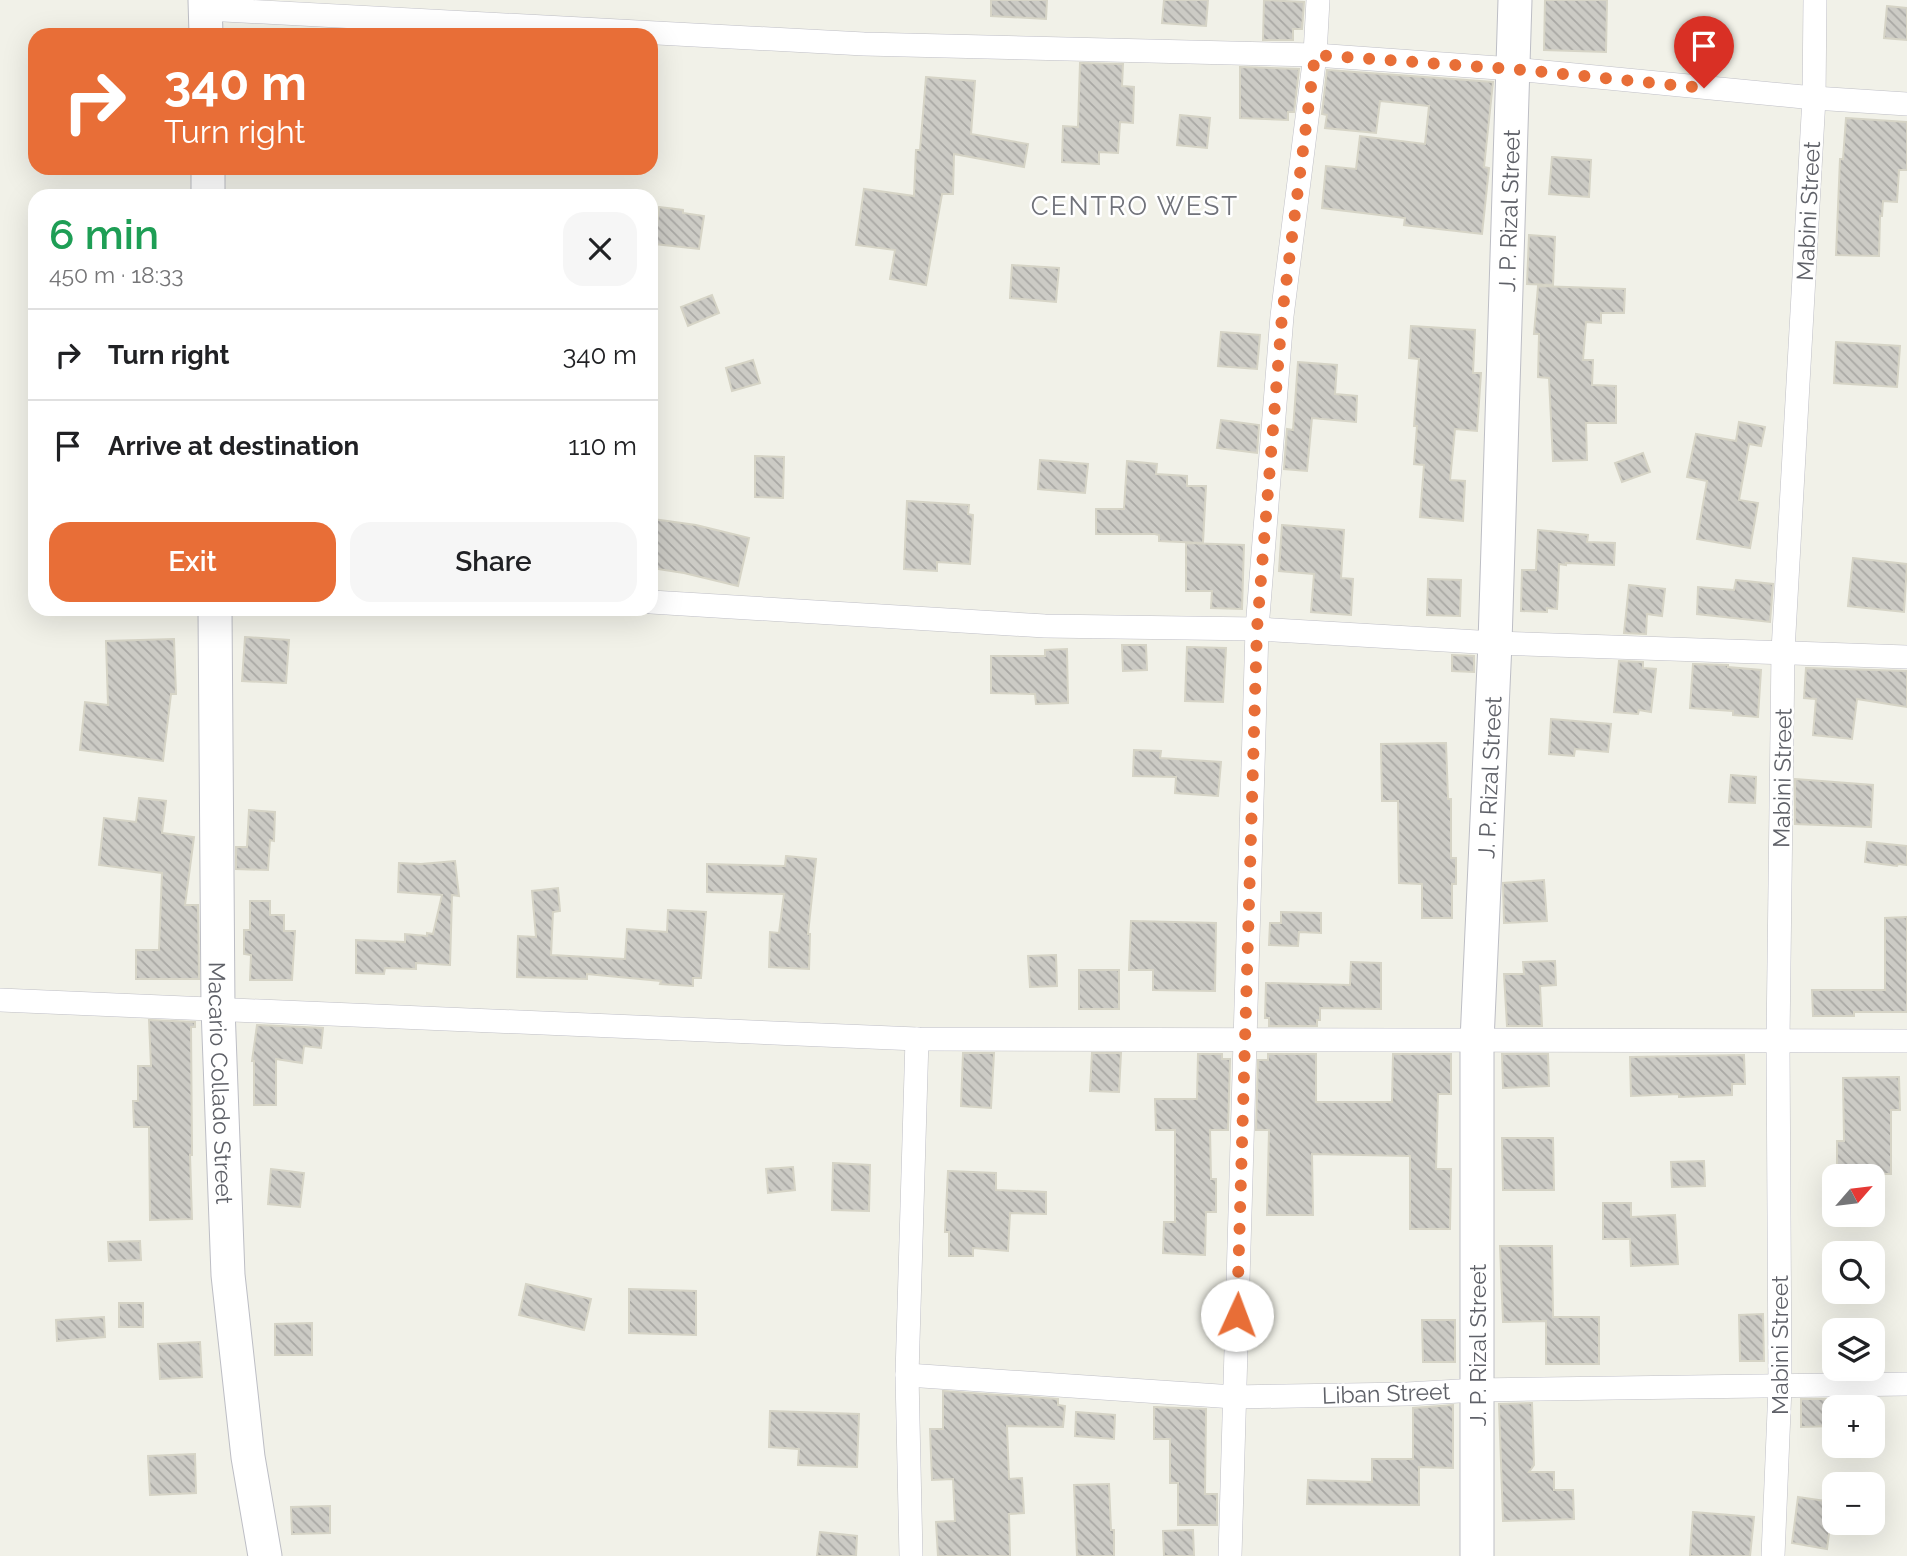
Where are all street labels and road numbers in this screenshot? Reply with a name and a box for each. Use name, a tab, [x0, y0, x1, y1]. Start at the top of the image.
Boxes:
street label: J. P. Rizal Street	[1492, 129, 1524, 292]
street label: Mabini Street	[1791, 140, 1825, 282]
street label: J. P. Rizal Street	[1472, 695, 1506, 859]
street label: Mabini Street	[1767, 708, 1797, 848]
street label: Macario Collado Street	[204, 962, 239, 1205]
street label: J. P. Rizal Street	[1464, 1263, 1491, 1426]
street label: Mabini Street	[1766, 1275, 1793, 1415]
street label: Liban Street	[1321, 1377, 1451, 1409]

